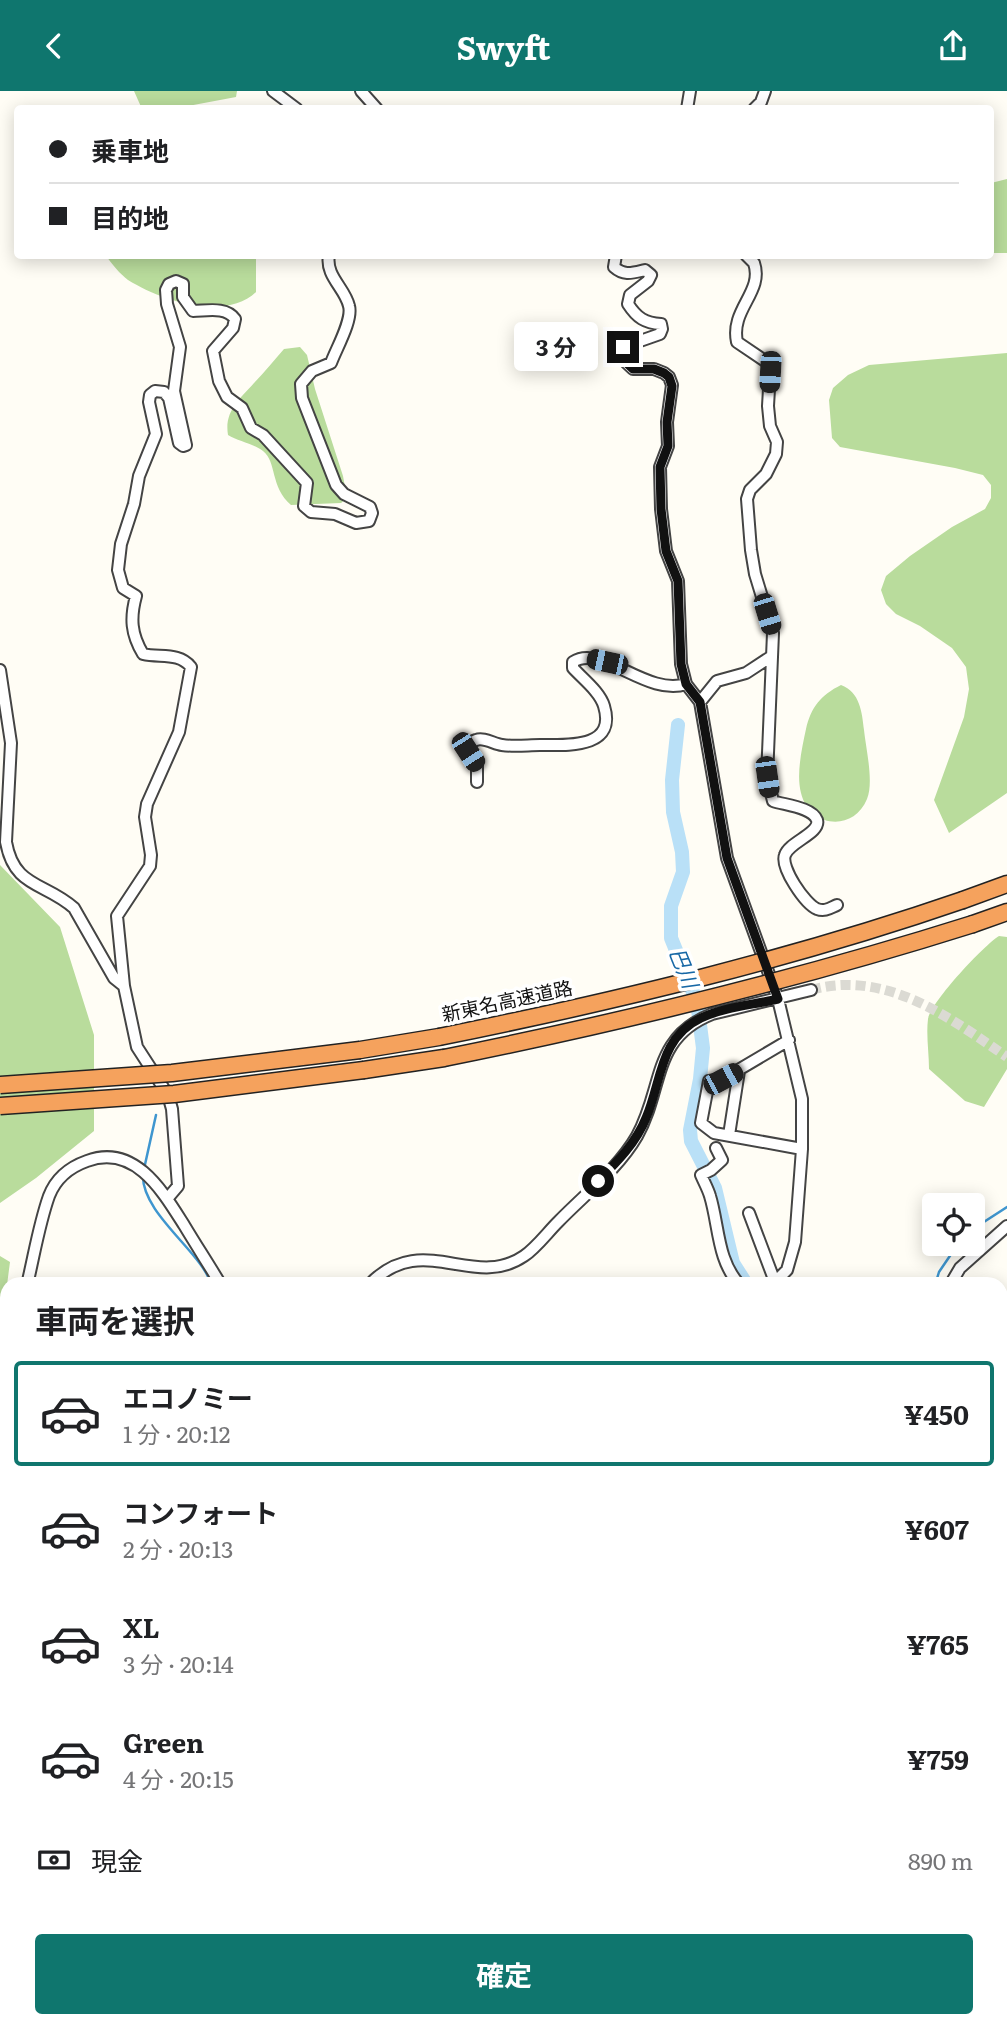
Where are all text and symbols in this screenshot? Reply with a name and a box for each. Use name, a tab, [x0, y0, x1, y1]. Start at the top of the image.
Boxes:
text: Swyft	[457, 22, 550, 70]
icon: back	[35, 27, 73, 65]
icon: share	[934, 27, 972, 65]
text: 乗車地	[91, 130, 169, 169]
text: 目的地	[91, 197, 169, 236]
callout: 3 分	[514, 323, 598, 371]
text: 3 分	[536, 329, 576, 363]
route end	[607, 331, 639, 363]
car	[759, 350, 782, 394]
car	[751, 591, 784, 637]
car	[585, 647, 630, 677]
car	[448, 729, 489, 775]
car	[754, 755, 781, 799]
water label: 巴川	[663, 942, 708, 994]
street label: 新東名高速道路	[439, 973, 575, 1028]
car	[700, 1060, 747, 1098]
route start	[582, 1165, 614, 1197]
map controls	[922, 1193, 985, 1256]
button: locate	[922, 1193, 985, 1256]
text: 車両を選択	[35, 1295, 195, 1343]
text: エコノミー	[123, 1377, 253, 1416]
icon: car	[39, 1382, 102, 1445]
text: ¥450	[904, 1394, 969, 1433]
text: 1 分 · 20:12	[123, 1416, 230, 1450]
text: コンフォート	[123, 1492, 278, 1531]
icon: car	[39, 1497, 102, 1560]
text: ¥607	[904, 1509, 969, 1548]
text: 2 分 · 20:13	[123, 1531, 234, 1565]
text: XL	[123, 1607, 160, 1646]
icon: car	[39, 1612, 102, 1675]
text: ¥765	[907, 1624, 969, 1663]
text: 3 分 · 20:14	[123, 1646, 234, 1680]
text: Green	[123, 1722, 204, 1761]
icon: car	[39, 1727, 102, 1790]
text: ¥759	[907, 1739, 969, 1778]
text: 4 分 · 20:15	[123, 1761, 234, 1795]
text: 現金	[91, 1840, 143, 1879]
icon: cash	[35, 1841, 73, 1879]
text: 890 m	[908, 1843, 973, 1877]
button: 確定	[35, 1934, 973, 2014]

